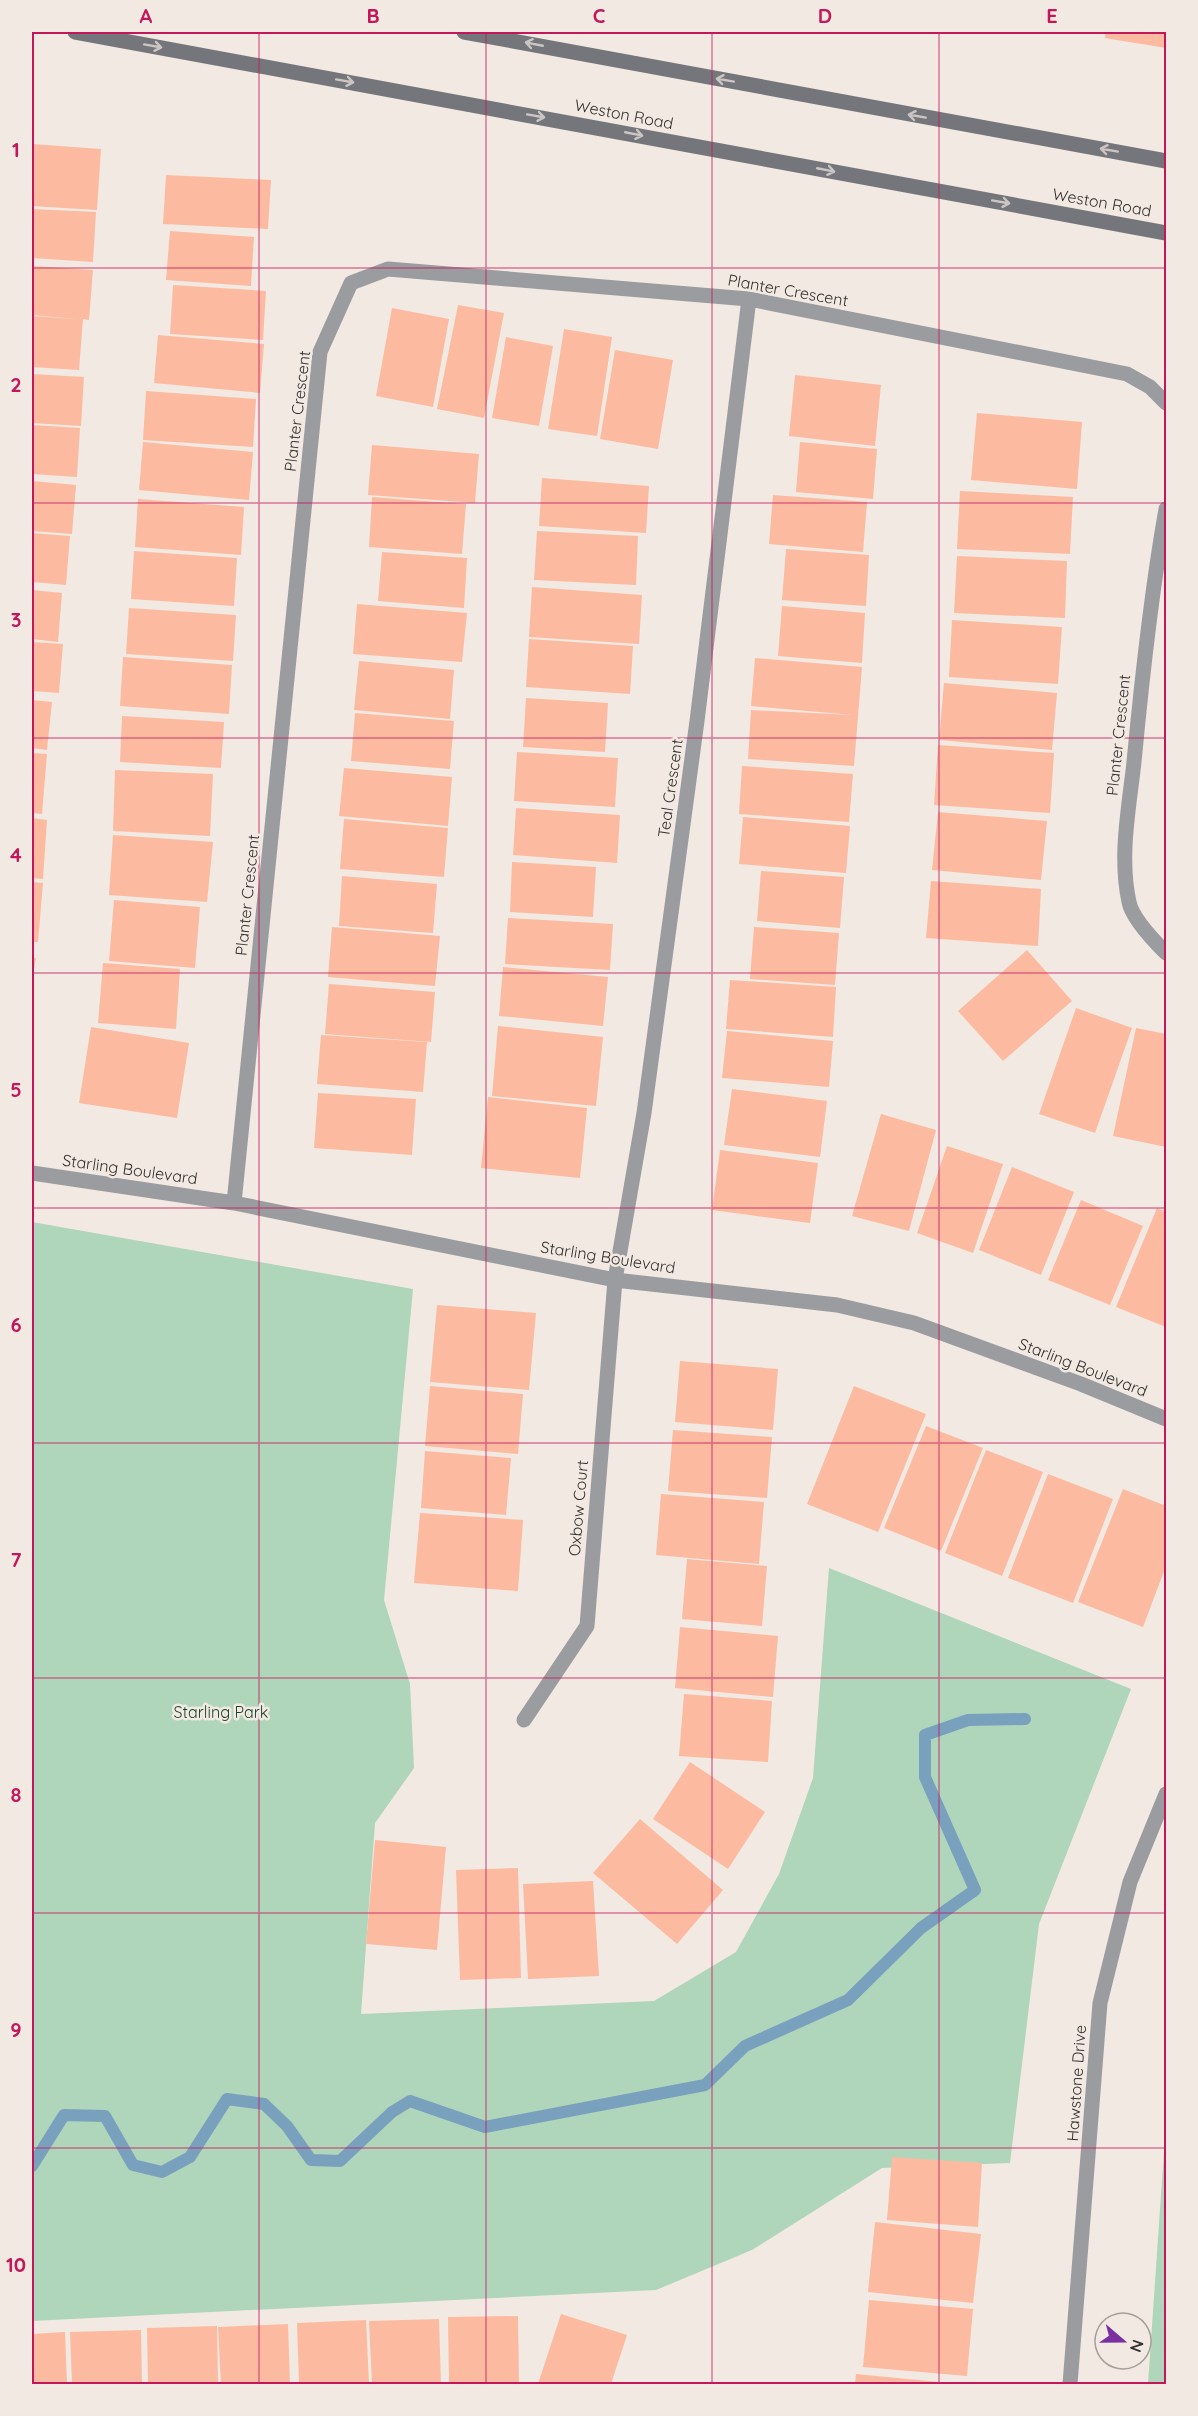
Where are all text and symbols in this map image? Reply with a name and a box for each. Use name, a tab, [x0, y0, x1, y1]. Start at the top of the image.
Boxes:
text: A	[140, 3, 153, 28]
text: B	[366, 3, 380, 28]
text: C	[593, 3, 606, 28]
text: D	[818, 3, 832, 28]
text: E	[1046, 3, 1058, 28]
one-way arrow	[524, 38, 544, 49]
one-way arrow	[142, 41, 162, 52]
one-way arrow	[716, 74, 736, 85]
one-way arrow	[334, 76, 354, 87]
street label: Weston Road	[573, 95, 675, 133]
one-way arrow	[908, 110, 927, 121]
one-way arrow	[526, 111, 546, 122]
one-way arrow	[624, 129, 644, 140]
text: 1	[12, 137, 20, 162]
one-way arrow	[1100, 145, 1119, 156]
one-way arrow	[816, 165, 835, 176]
street label: Weston Road	[1051, 183, 1153, 221]
one-way arrow	[991, 197, 1011, 208]
street label: Planter Crescent	[726, 270, 850, 310]
street label: Planter Crescent	[280, 349, 314, 473]
text: 2	[10, 372, 22, 397]
text: 3	[11, 607, 21, 632]
street label: Planter Crescent	[1102, 673, 1134, 797]
street label: Teal Crescent	[653, 737, 687, 839]
street label: Planter Crescent	[231, 833, 263, 957]
text: 4	[10, 842, 22, 867]
text: 5	[10, 1077, 22, 1102]
street label: Starling Boulevard	[61, 1150, 199, 1188]
street label: Starling Boulevard	[539, 1236, 677, 1278]
text: 6	[10, 1312, 22, 1337]
street label: Starling Boulevard	[1016, 1333, 1150, 1401]
street label: Oxbow Court	[564, 1459, 592, 1557]
text: 7	[11, 1547, 22, 1572]
park label: Starling Park	[174, 1702, 268, 1722]
text: 8	[11, 1782, 22, 1807]
text: 9	[10, 2017, 22, 2042]
street label: Hawstone Drive	[1062, 2024, 1090, 2142]
text: 10	[6, 2252, 26, 2277]
north arrow	[1093, 2311, 1153, 2371]
text: N	[1126, 2337, 1149, 2355]

